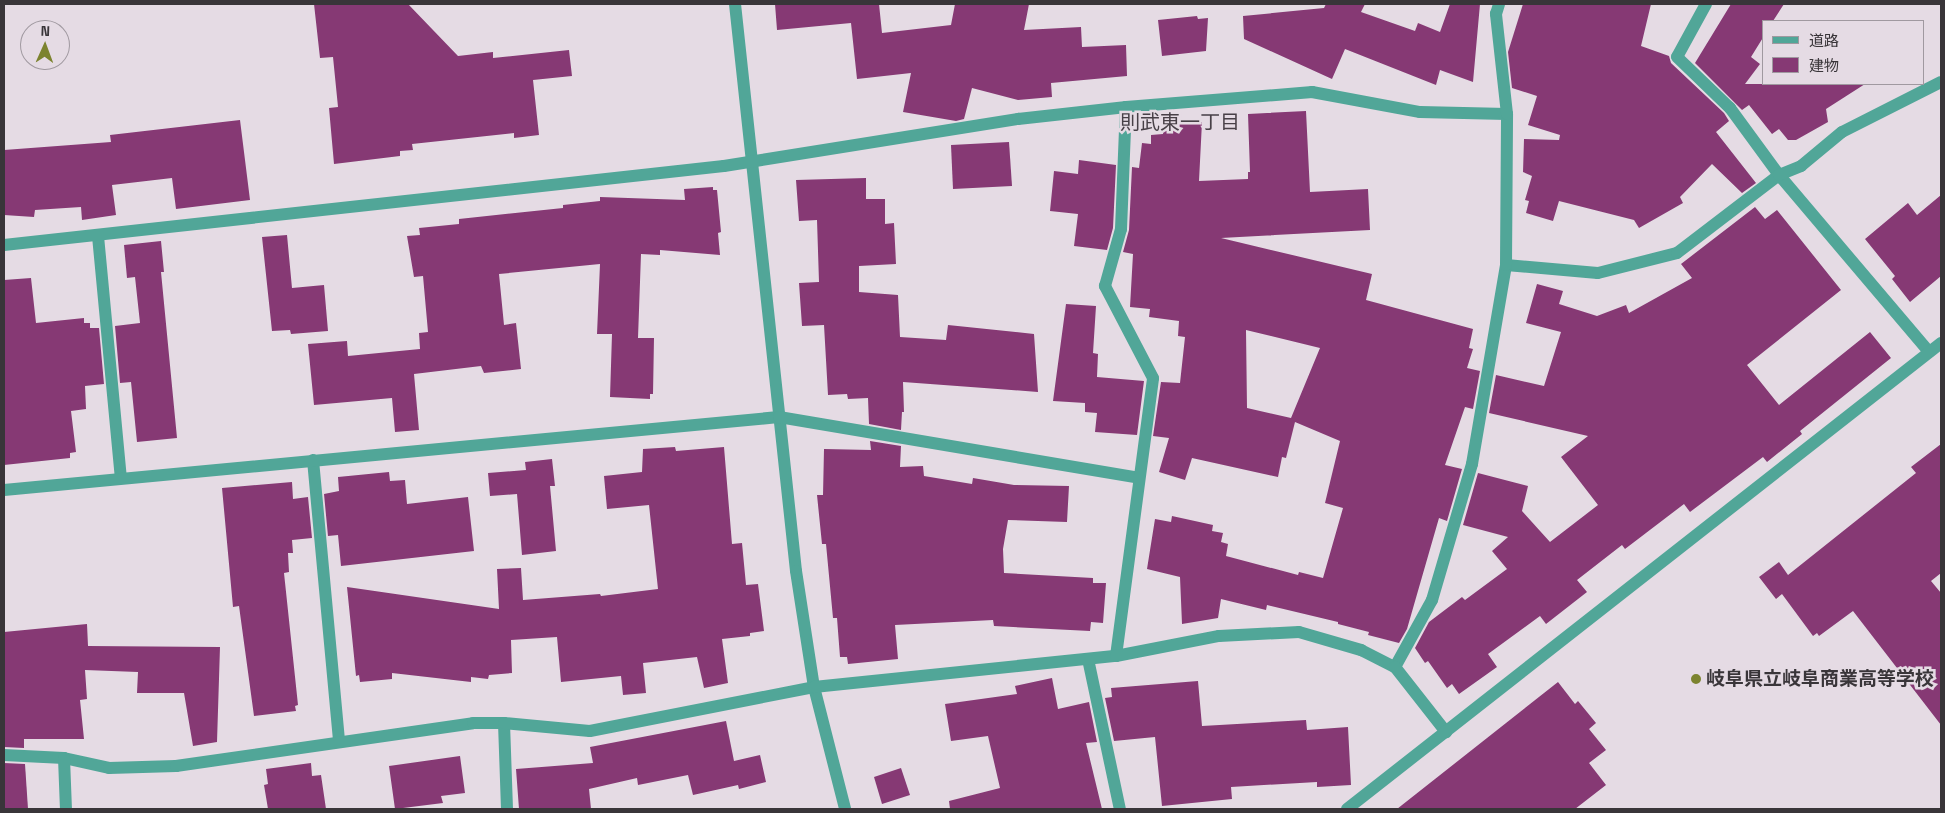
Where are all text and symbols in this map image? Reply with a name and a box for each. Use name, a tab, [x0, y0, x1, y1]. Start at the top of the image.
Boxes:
north arrow	[20, 20, 70, 70]
legend	[1762, 20, 1925, 85]
text: N	[40, 22, 50, 40]
text: 道路	[1809, 31, 1839, 50]
text: 建物	[1809, 56, 1839, 75]
district label: 則武東一丁目	[1120, 110, 1240, 134]
place label: 岐阜県立岐阜商業高等学校	[1706, 668, 1934, 690]
marker: 岐阜県立岐阜商業高等学校	[1690, 673, 1702, 685]

